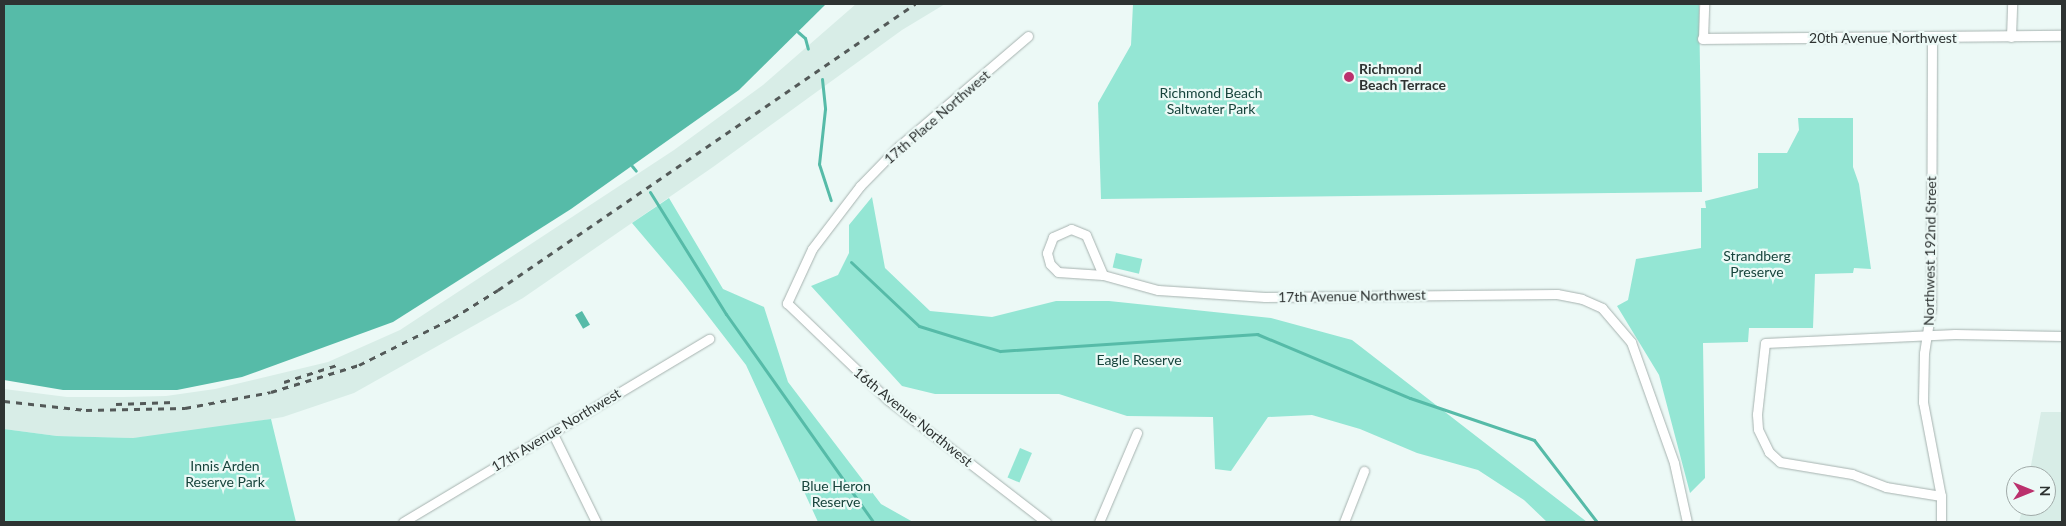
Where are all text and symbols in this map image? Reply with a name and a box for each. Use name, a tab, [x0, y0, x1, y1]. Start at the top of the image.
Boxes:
street label: 20th Avenue Northwest	[1809, 30, 1957, 46]
place label: Richmond Beach Terrace	[1359, 61, 1446, 94]
street label: 17th Place Northwest	[881, 67, 993, 167]
marker: Richmond Beach Terrace	[1343, 71, 1355, 83]
park label: Richmond Beach Saltwater Park	[1159, 85, 1263, 118]
street label: Northwest 192nd Street	[1920, 176, 1940, 326]
park label: Strandberg Preserve	[1723, 248, 1791, 280]
street label: 17th Avenue Northwest	[1278, 286, 1426, 306]
park label: Eagle Reserve	[1096, 352, 1182, 368]
street label: 16th Avenue Northwest	[850, 364, 976, 470]
street label: 17th Avenue Northwest	[488, 385, 624, 475]
park label: Innis Arden Reserve Park	[185, 458, 265, 491]
north arrow	[2006, 466, 2056, 516]
park label: Blue Heron Reserve	[801, 478, 871, 511]
text: N	[2037, 486, 2054, 496]

